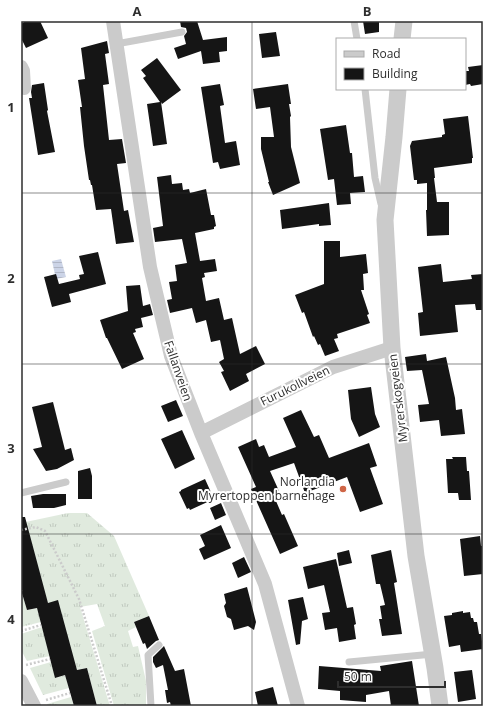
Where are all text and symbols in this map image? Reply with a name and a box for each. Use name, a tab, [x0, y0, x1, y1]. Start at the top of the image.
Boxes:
text: A	[133, 2, 142, 20]
text: B	[363, 2, 372, 20]
legend	[336, 38, 466, 90]
text: Road	[372, 45, 401, 62]
text: Building	[372, 65, 418, 82]
text: 1	[7, 98, 15, 116]
text: 2	[7, 269, 15, 287]
street label: Fallanveien	[160, 338, 197, 403]
street label: Myrerskogveien	[384, 353, 411, 443]
street label: Furukollveien	[257, 361, 332, 410]
text: 3	[7, 439, 15, 457]
place label: Norlandia Myrertoppen barnehage	[198, 473, 335, 504]
marker: Norlandia Myrertoppen barnehage	[338, 484, 348, 494]
text: 4	[7, 610, 15, 628]
scale bar	[338, 663, 445, 689]
text: 50 m	[344, 668, 372, 685]

